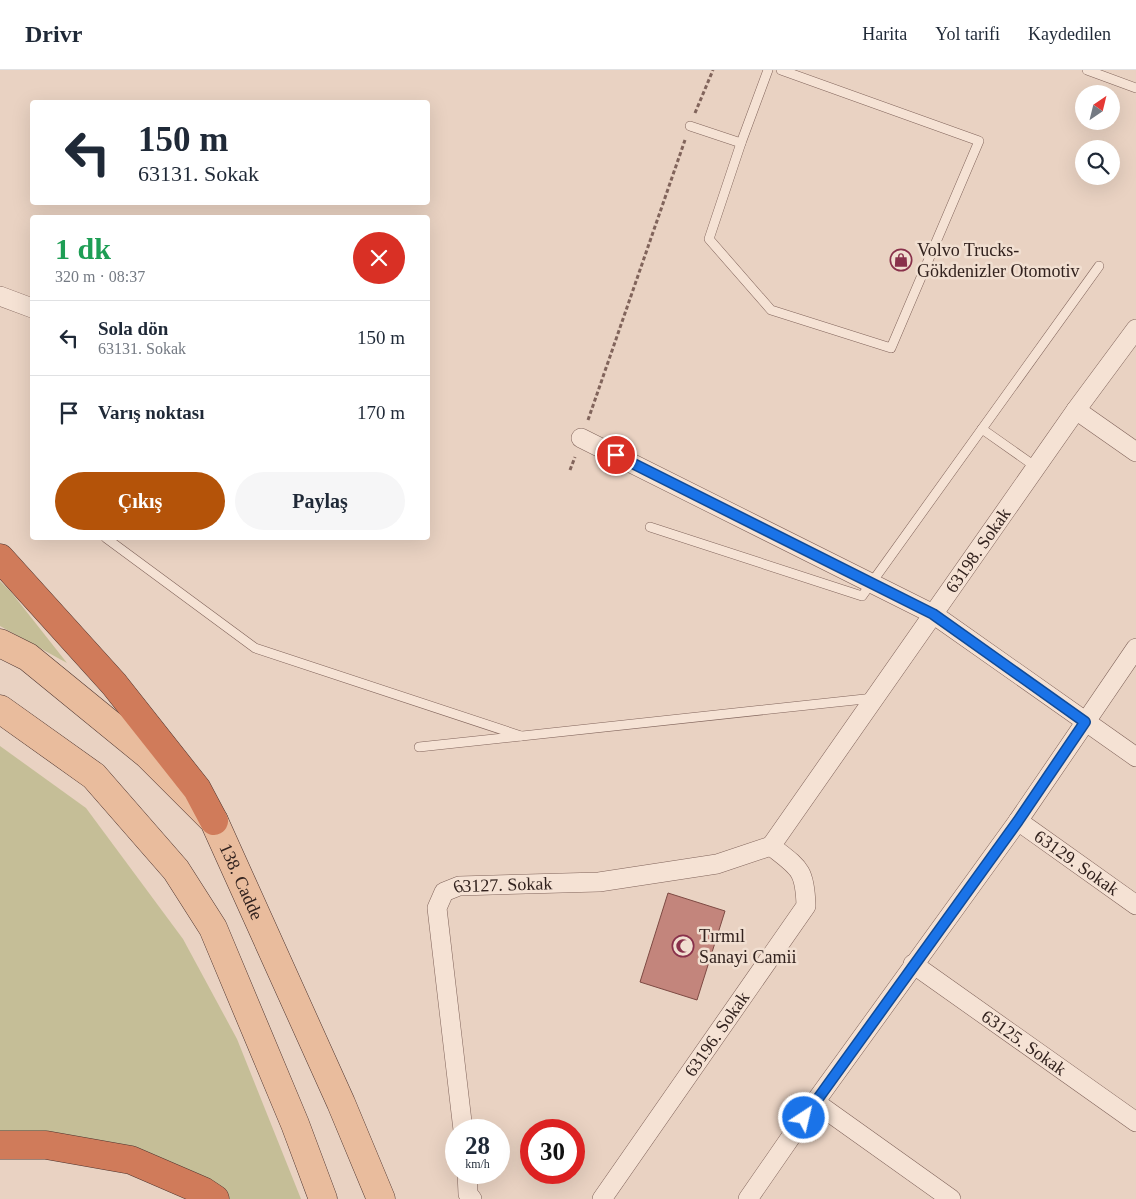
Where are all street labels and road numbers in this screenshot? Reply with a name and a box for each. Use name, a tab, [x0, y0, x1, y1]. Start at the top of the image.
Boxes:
street label: 63198. Sokak	[941, 504, 1015, 596]
street label: 63129. Sokak	[1031, 826, 1123, 900]
street label: 138. Cadde	[215, 840, 267, 923]
street label: 63127. Sokak	[450, 873, 553, 897]
street label: 63196. Sokak	[680, 988, 753, 1080]
street label: 63125. Sokak	[978, 1006, 1070, 1079]

